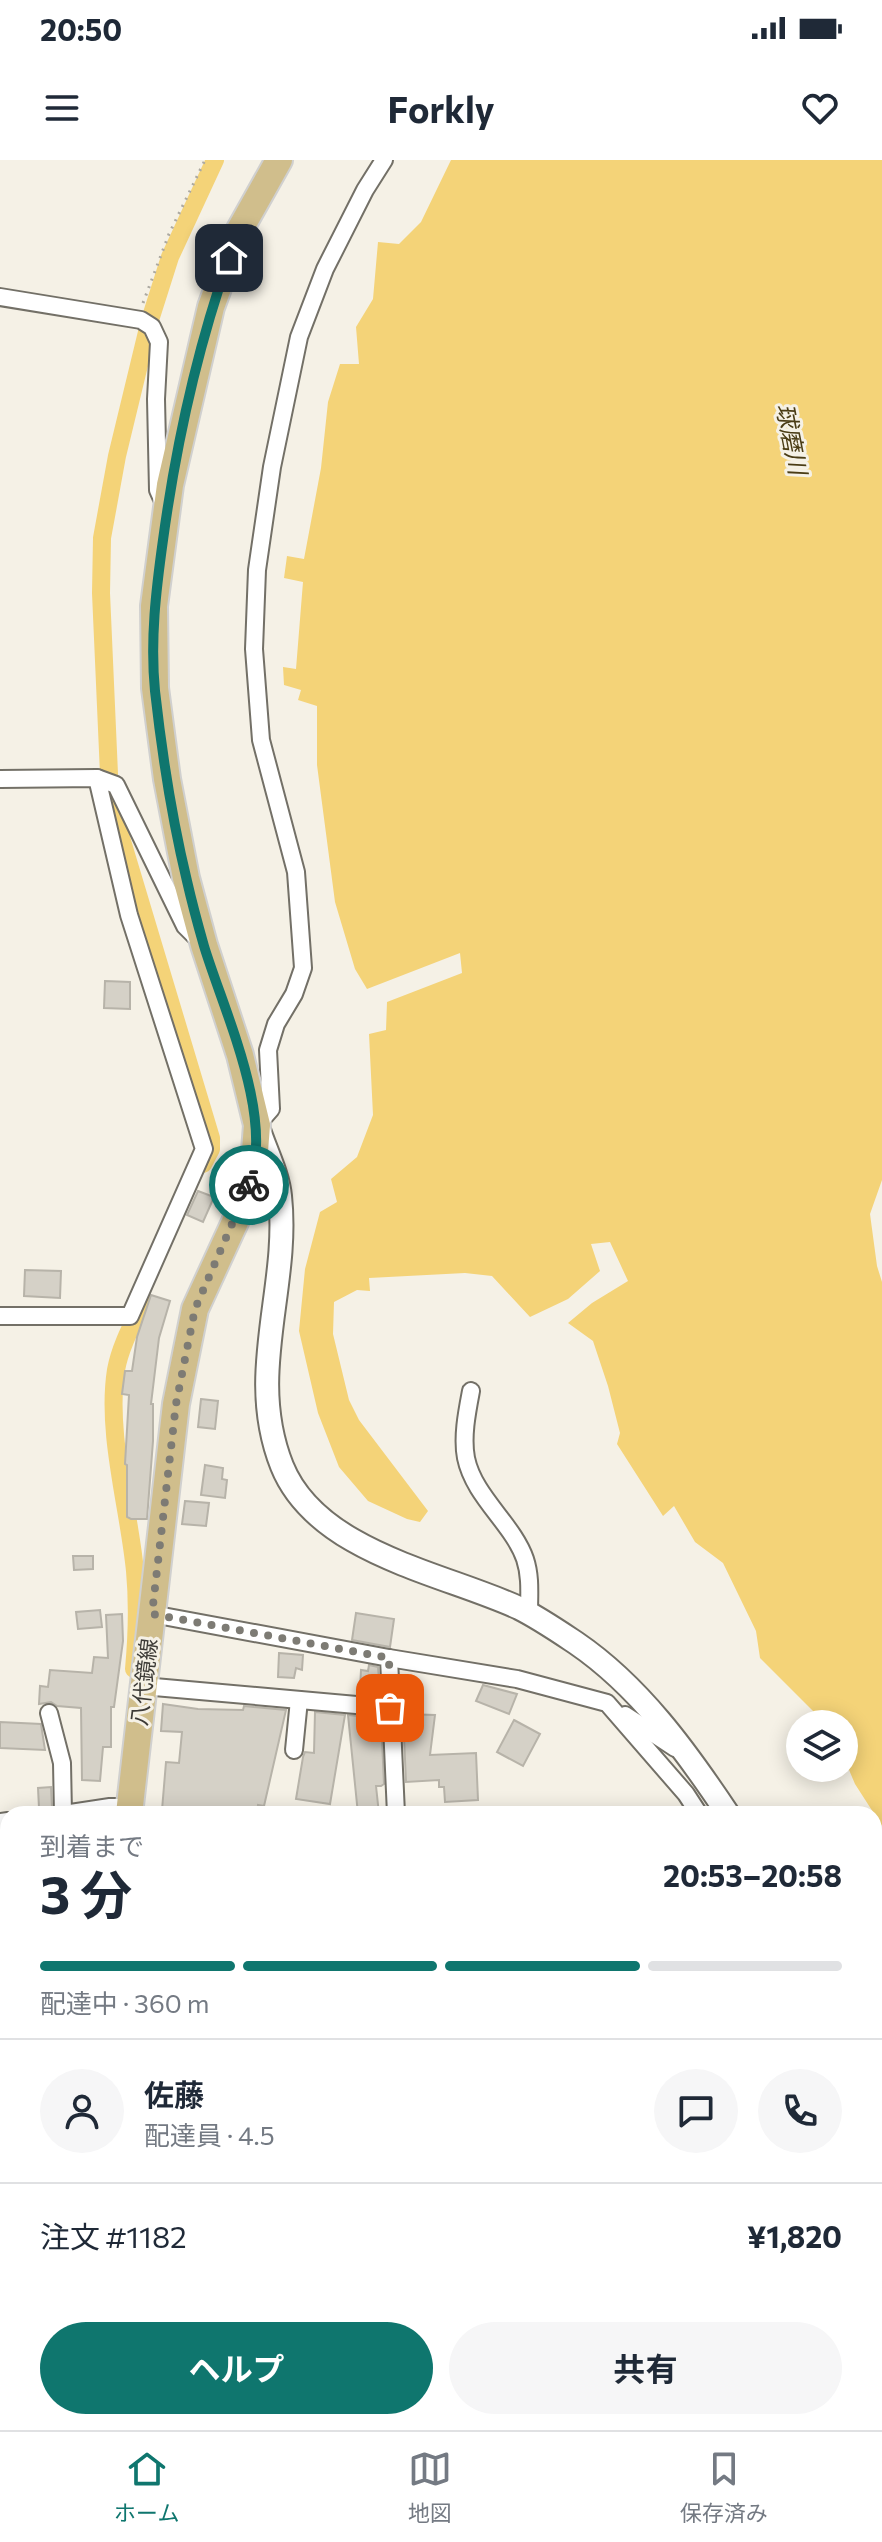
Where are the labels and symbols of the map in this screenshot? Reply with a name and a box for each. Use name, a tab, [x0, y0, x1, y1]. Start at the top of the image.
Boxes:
pin	[195, 224, 263, 292]
water label: 球磨川	[771, 401, 814, 480]
courier	[209, 1145, 289, 1225]
street label: 八代鏡線	[125, 1637, 162, 1727]
pin	[356, 1674, 424, 1742]

